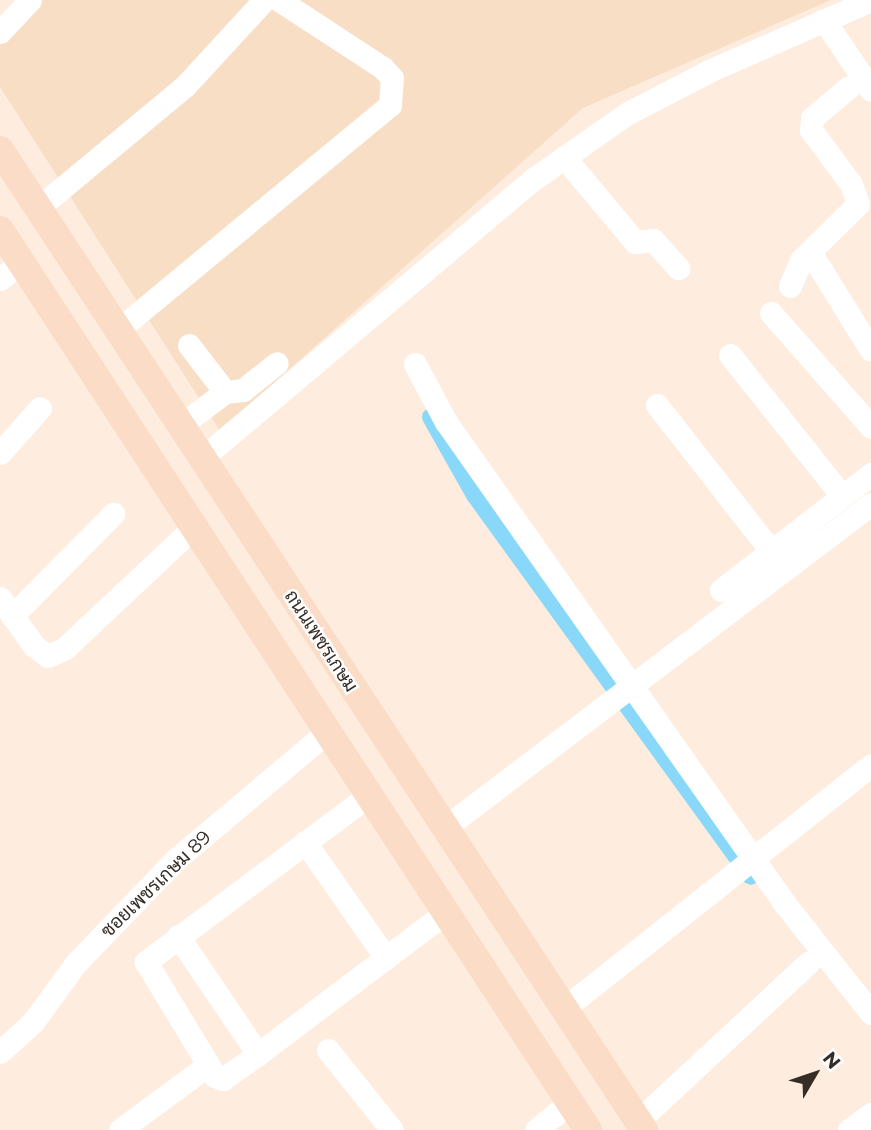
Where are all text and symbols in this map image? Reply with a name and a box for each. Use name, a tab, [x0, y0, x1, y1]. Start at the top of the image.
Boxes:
street label: ถนนเพชรเกษม	[280, 586, 362, 696]
street label: ซอยเพชรเกษม 89	[96, 826, 216, 942]
north arrow	[780, 1039, 850, 1109]
text: N	[818, 1047, 845, 1074]

